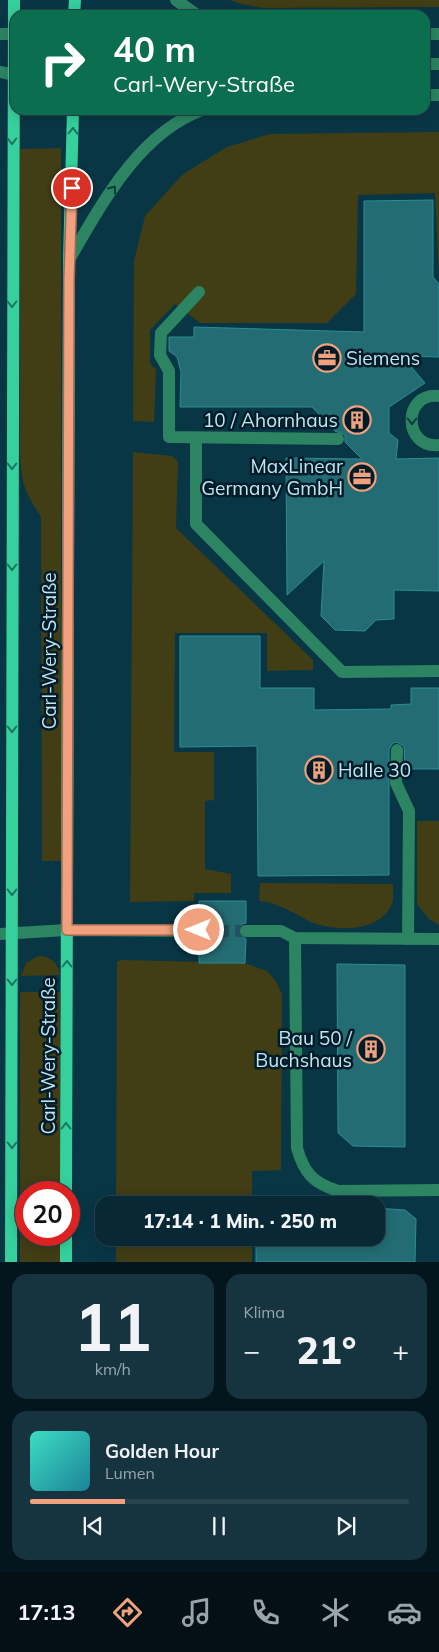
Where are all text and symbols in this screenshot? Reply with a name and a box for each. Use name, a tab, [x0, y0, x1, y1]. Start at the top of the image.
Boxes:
text: 40 m	[113, 27, 196, 71]
icon: right	[30, 30, 95, 95]
text: Carl-Wery-Straße	[113, 70, 295, 98]
one-way arrow	[68, 127, 78, 135]
one-way arrow	[7, 138, 17, 145]
pin	[51, 167, 93, 209]
icon: arrive	[58, 174, 86, 202]
one-way arrow	[107, 185, 116, 194]
one-way arrow	[7, 300, 17, 308]
office icon: Siemens	[312, 343, 342, 373]
place label: Siemens	[346, 346, 420, 370]
building icon: 10 / Ahornhaus	[342, 405, 372, 435]
place label: 10 / Ahornhaus	[203, 408, 338, 432]
one-way arrow	[407, 417, 417, 425]
place label: MaxLinear Germany GmbH	[201, 454, 343, 500]
one-way arrow	[7, 462, 17, 470]
office icon: MaxLinear Germany GmbH	[347, 462, 377, 492]
one-way arrow	[7, 564, 17, 571]
street label: Carl-Wery-Straße	[37, 572, 61, 730]
one-way arrow	[7, 726, 17, 734]
building icon: Halle 30	[304, 755, 334, 785]
place label: Halle 30	[338, 758, 411, 782]
one-way arrow	[7, 888, 17, 896]
position arrow	[172, 903, 224, 955]
one-way arrow	[62, 960, 72, 968]
street label: Carl-Wery-Straße	[36, 977, 60, 1135]
one-way arrow	[7, 978, 17, 986]
place label: Bau 50 / Buchshaus	[255, 1026, 353, 1072]
building icon: Bau 50 / Buchshaus	[356, 1034, 386, 1064]
one-way arrow	[61, 1122, 71, 1130]
one-way arrow	[7, 1141, 17, 1149]
speed limit sign: 20	[15, 1181, 80, 1246]
text: 17:14 · 1 Min. · 250 m	[143, 1209, 337, 1233]
text: 11	[74, 1286, 152, 1367]
text: Klima	[244, 1302, 285, 1322]
text: 21°	[296, 1326, 356, 1374]
text: −	[244, 1333, 260, 1368]
text: +	[392, 1333, 409, 1368]
text: km/h	[95, 1359, 131, 1379]
text: Golden Hour	[105, 1439, 219, 1463]
text: Lumen	[105, 1463, 155, 1483]
icon: previous	[79, 1512, 107, 1540]
icon: pause	[205, 1512, 233, 1540]
icon: next	[332, 1512, 360, 1540]
icon: directions	[110, 1595, 145, 1630]
icon: music	[179, 1595, 214, 1630]
icon: phone	[248, 1595, 283, 1630]
icon: climate	[318, 1595, 353, 1630]
icon: car	[387, 1595, 422, 1630]
text: 17:13	[17, 1598, 75, 1626]

